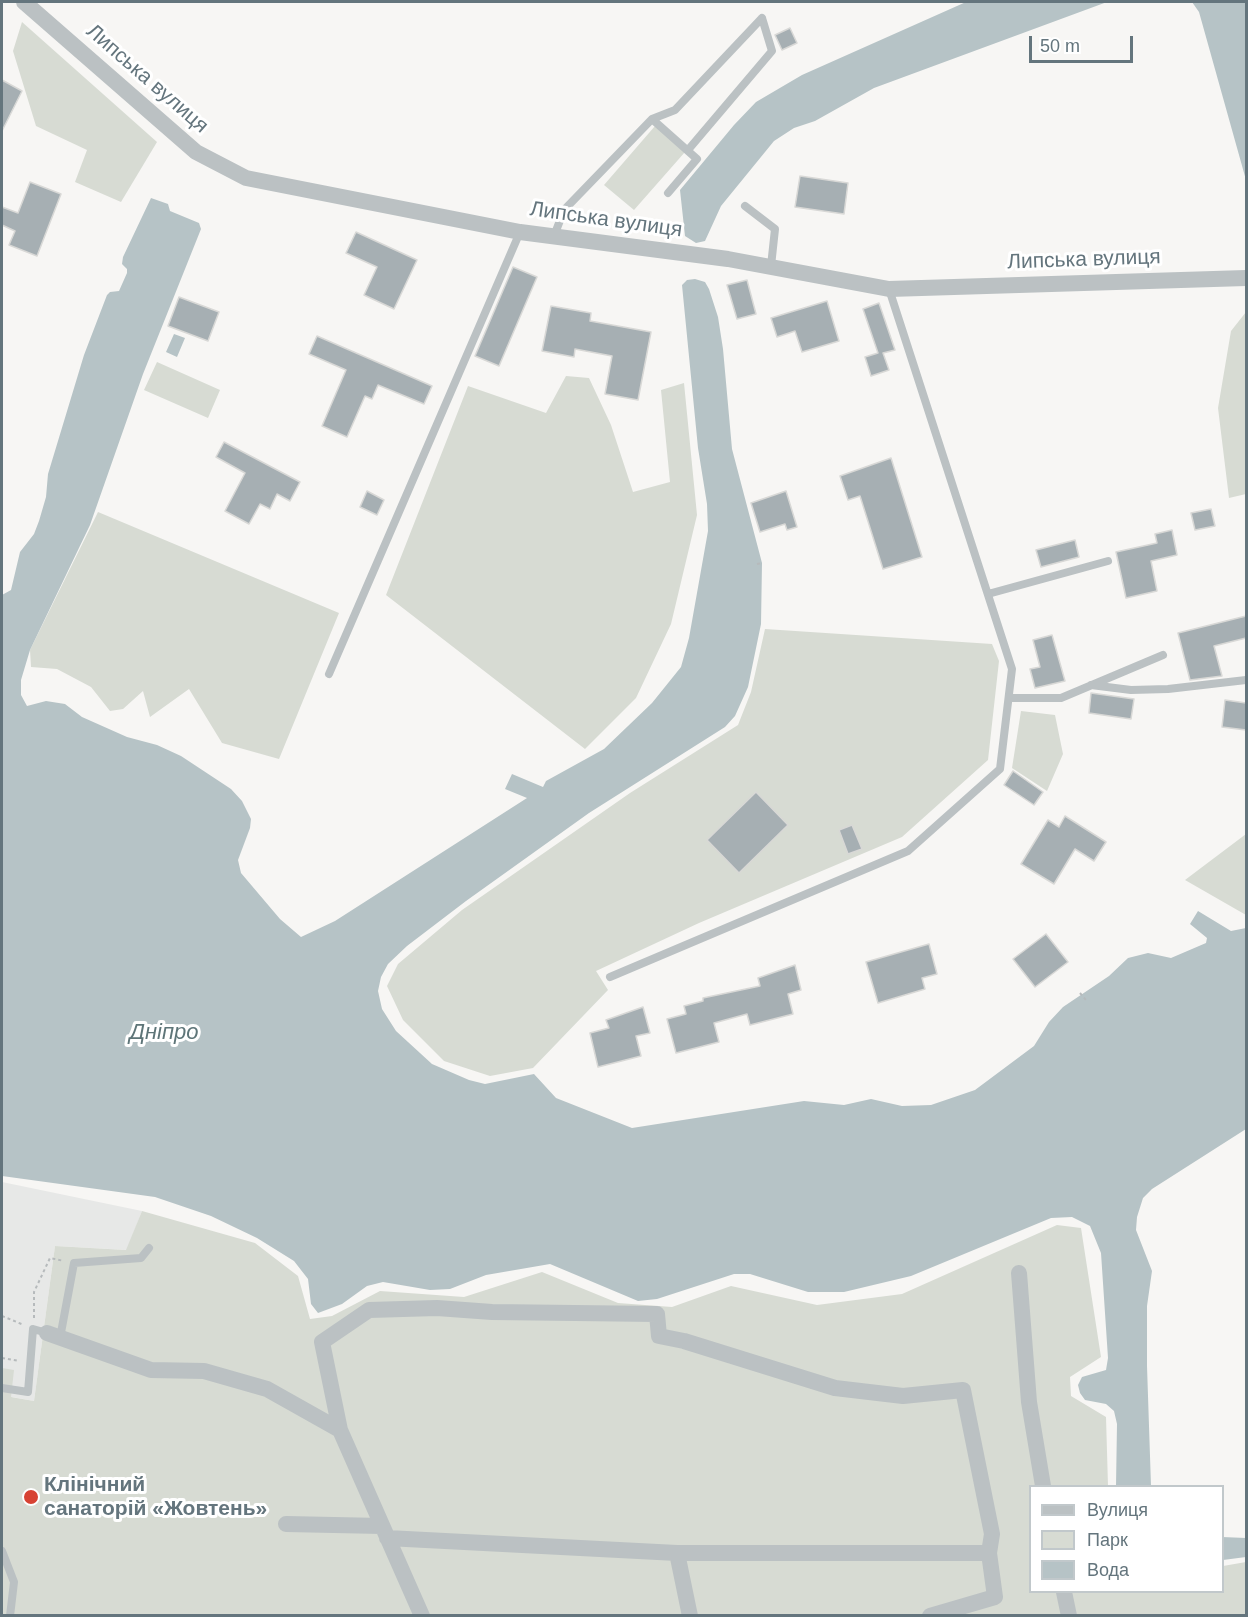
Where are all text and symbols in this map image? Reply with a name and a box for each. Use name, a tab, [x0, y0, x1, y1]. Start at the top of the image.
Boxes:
street label: Липська вулиця	[81, 19, 213, 139]
scale bar	[1032, 24, 1136, 62]
text: 50 m	[1040, 36, 1080, 56]
street label: Липська вулиця	[528, 197, 684, 243]
street label: Липська вулиця	[1007, 245, 1161, 275]
water label: Дніпро	[129, 1020, 199, 1046]
place label: Клінічний санаторій «Жовтень»	[44, 1472, 267, 1522]
legend	[1029, 1485, 1224, 1593]
marker: Клінічний санаторій «Жовтень»	[22, 1488, 40, 1506]
text: Вулиця	[1087, 1500, 1148, 1520]
text: Парк	[1087, 1530, 1128, 1550]
text: Вода	[1087, 1560, 1129, 1580]

